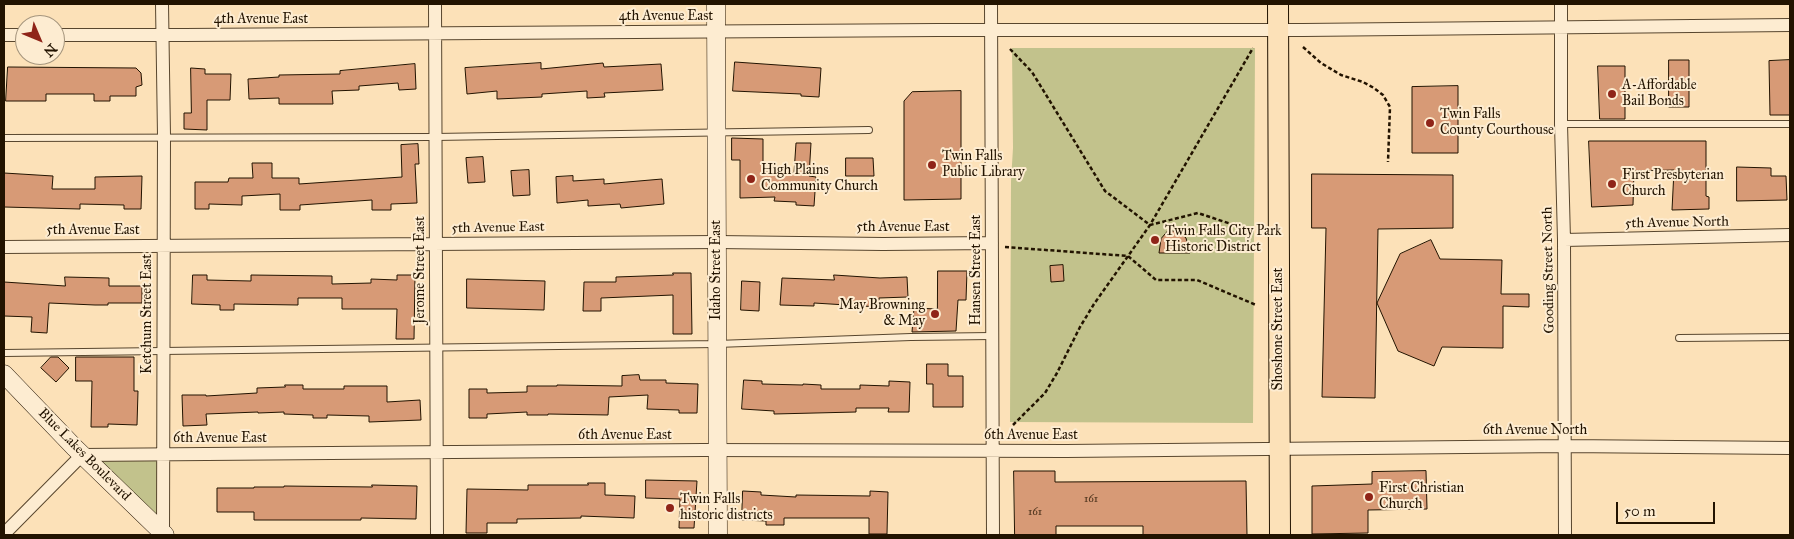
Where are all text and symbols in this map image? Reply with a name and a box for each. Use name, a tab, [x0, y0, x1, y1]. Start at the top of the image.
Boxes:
street label: 4th Avenue East	[619, 9, 713, 25]
street label: 4th Avenue East	[214, 12, 308, 28]
north arrow	[15, 15, 65, 65]
text: N	[40, 40, 60, 60]
place label: A-Affordable Bail Bonds	[1622, 78, 1697, 110]
marker: A-Affordable Bail Bonds	[1606, 88, 1618, 100]
place label: Twin Falls County Courthouse	[1440, 107, 1554, 140]
marker: Twin Falls County Courthouse	[1424, 117, 1436, 129]
place label: Twin Falls Public Library	[942, 149, 1025, 182]
marker: Twin Falls Public Library	[926, 159, 938, 171]
place label: High Plains Community Church	[761, 163, 878, 196]
place label: First Presbyterian Church	[1622, 168, 1724, 200]
marker: High Plains Community Church	[745, 173, 757, 185]
marker: First Presbyterian Church	[1606, 178, 1618, 190]
street label: Gooding Street North	[1539, 206, 1559, 334]
street label: 5th Avenue North	[1625, 214, 1729, 232]
street label: Hansen Street East	[969, 215, 985, 325]
street label: Jerome Street East	[413, 216, 429, 324]
street label: 5th Avenue East	[451, 219, 545, 237]
street label: Idaho Street East	[709, 220, 725, 320]
street label: 5th Avenue East	[856, 220, 950, 236]
street label: 5th Avenue East	[46, 223, 140, 239]
place label: Twin Falls City Park Historic District	[1165, 224, 1282, 256]
marker: Twin Falls City Park Historic District	[1149, 234, 1161, 246]
street label: Ketchum Street East	[140, 254, 156, 374]
street label: Shoshone Street East	[1271, 267, 1287, 391]
place label: May Browning & May	[839, 298, 925, 331]
marker: May Browning & May	[929, 308, 941, 320]
street label: Blue Lakes Boulevard	[34, 405, 134, 505]
street label: 6th Avenue North	[1483, 423, 1587, 439]
street label: 6th Avenue East	[578, 428, 672, 444]
street label: 6th Avenue East	[984, 428, 1078, 444]
street label: 6th Avenue East	[173, 431, 267, 447]
place label: First Christian Church	[1379, 481, 1464, 514]
marker: First Christian Church	[1363, 491, 1375, 503]
place label: Twin Falls historic districts	[680, 492, 773, 524]
house number: 161	[1084, 492, 1098, 506]
scale bar	[1619, 492, 1718, 524]
marker: Twin Falls historic districts	[664, 502, 676, 514]
text: 50 m	[1624, 502, 1656, 520]
house number: 161	[1028, 505, 1042, 519]

